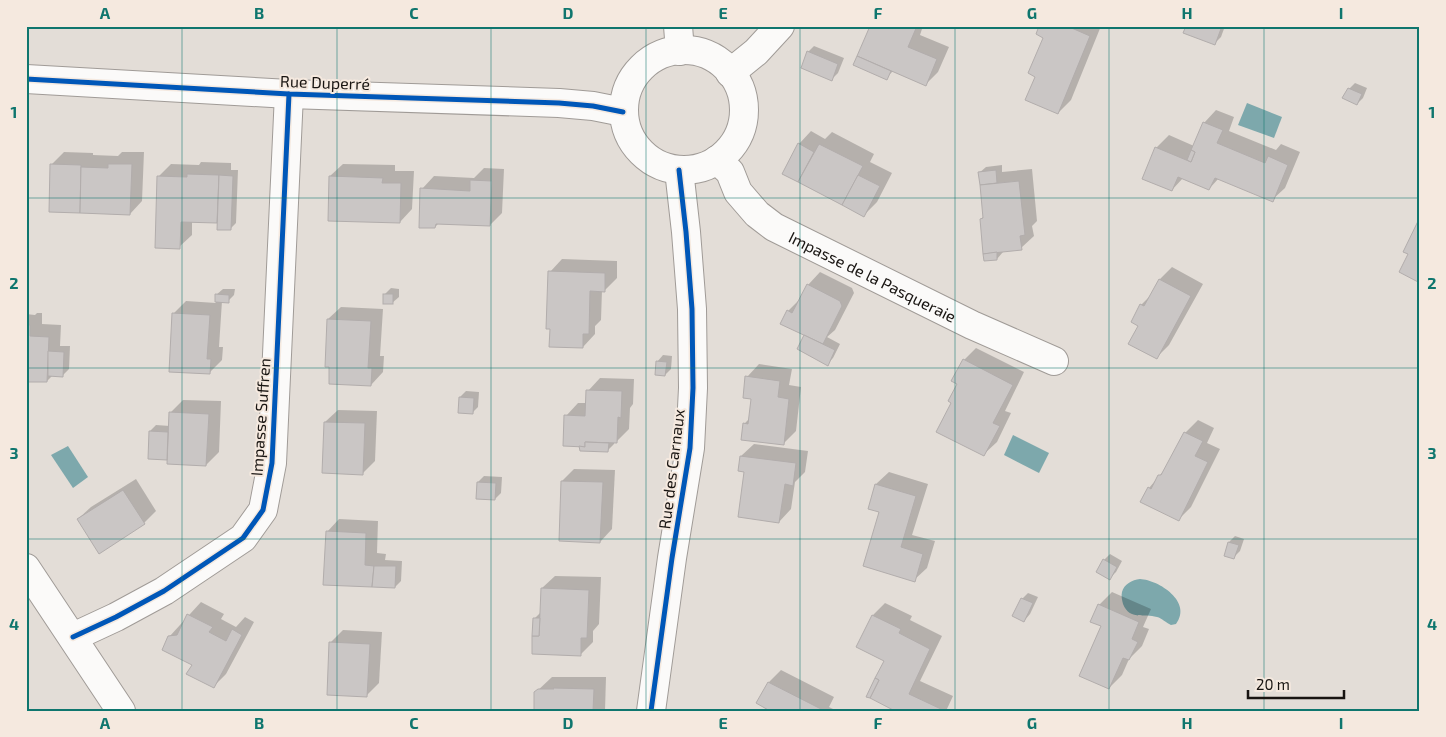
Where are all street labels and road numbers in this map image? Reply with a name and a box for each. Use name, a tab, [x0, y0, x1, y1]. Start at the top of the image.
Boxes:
street label: Rue Duperré	[280, 71, 370, 93]
street label: Impasse de la Pasqueraie	[786, 227, 960, 325]
street label: Impasse Suffren	[246, 357, 274, 477]
street label: Rue des Carnaux	[654, 407, 688, 530]

